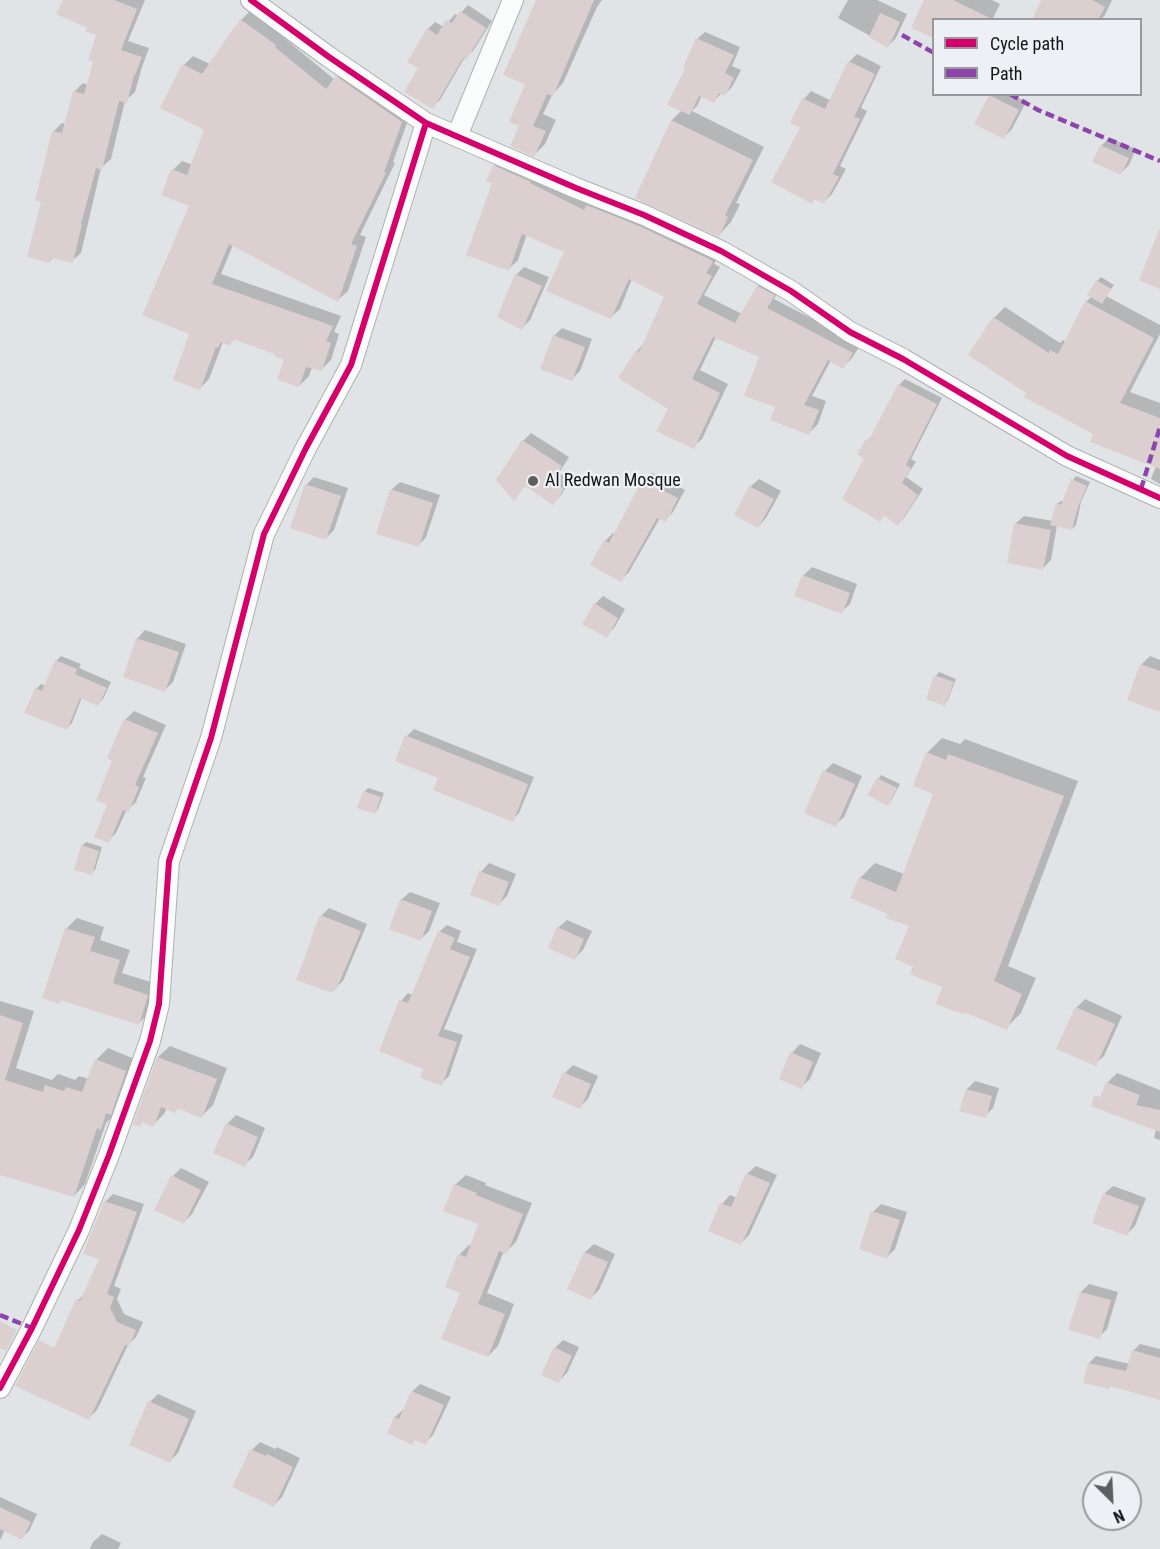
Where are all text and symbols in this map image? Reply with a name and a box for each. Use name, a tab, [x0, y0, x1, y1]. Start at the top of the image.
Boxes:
legend	[932, 18, 1142, 96]
text: Cycle path	[990, 33, 1064, 54]
text: Path	[990, 63, 1023, 84]
place label: Al Redwan Mosque	[545, 470, 681, 492]
marker: Al Redwan Mosque	[526, 474, 540, 488]
north arrow	[1082, 1471, 1142, 1531]
text: N	[1110, 1505, 1127, 1527]

